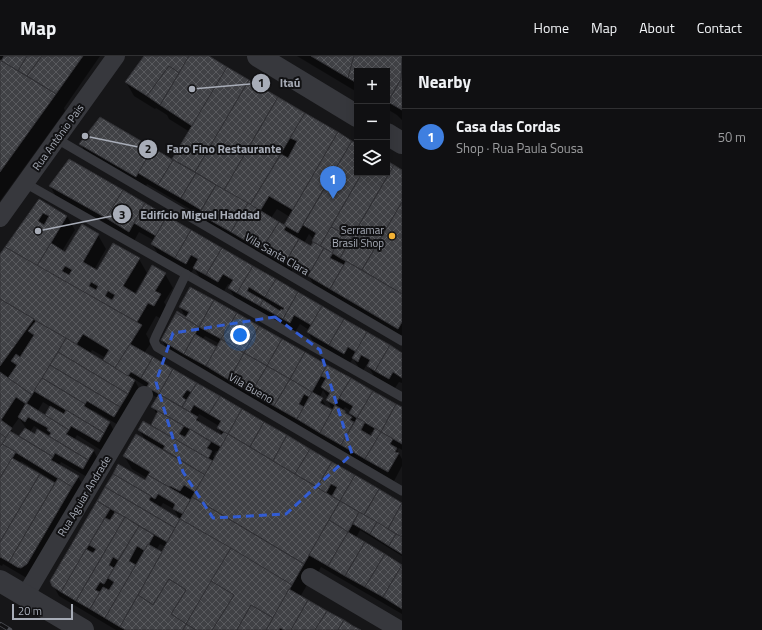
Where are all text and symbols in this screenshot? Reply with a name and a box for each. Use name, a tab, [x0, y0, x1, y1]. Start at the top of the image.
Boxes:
text: Map	[20, 13, 56, 42]
text: Home	[534, 17, 569, 38]
text: Map	[591, 17, 617, 38]
text: About	[639, 17, 675, 38]
text: Contact	[697, 17, 742, 38]
map controls	[354, 68, 390, 176]
button: +	[354, 68, 390, 104]
text: Nearby	[418, 69, 471, 95]
callout: Itaú	[251, 71, 308, 95]
text: 1	[258, 73, 264, 92]
text: Itaú	[280, 73, 300, 92]
street label: Rua Antônio Pais	[28, 100, 88, 174]
button: −	[354, 104, 390, 140]
text: Casa das Cordas	[456, 115, 561, 138]
text: 1	[427, 127, 435, 147]
text: 50 m	[718, 127, 746, 147]
callout: Faro Fino Restaurante	[138, 137, 289, 161]
text: Shop · Rua Paula Sousa	[456, 138, 583, 158]
text: 2	[145, 139, 151, 158]
text: Faro Fino Restaurante	[167, 139, 281, 158]
button: layers	[354, 140, 390, 176]
pin: 1	[320, 166, 346, 199]
callout: Edifício Miguel Haddad	[112, 202, 267, 226]
text: 3	[119, 205, 125, 224]
text: Edifício Miguel Haddad	[140, 205, 260, 224]
place label: Serramar Brasil Shop	[332, 222, 384, 251]
street label: Vila Santa Clara	[242, 229, 312, 279]
marker: Serramar Brasil Shop	[387, 231, 397, 241]
your location	[230, 325, 250, 345]
street label: Vila Bueno	[226, 369, 276, 407]
street label: Rua Aguiar Andrade	[54, 452, 115, 539]
scale bar	[12, 602, 73, 621]
text: 20 m	[18, 603, 42, 619]

